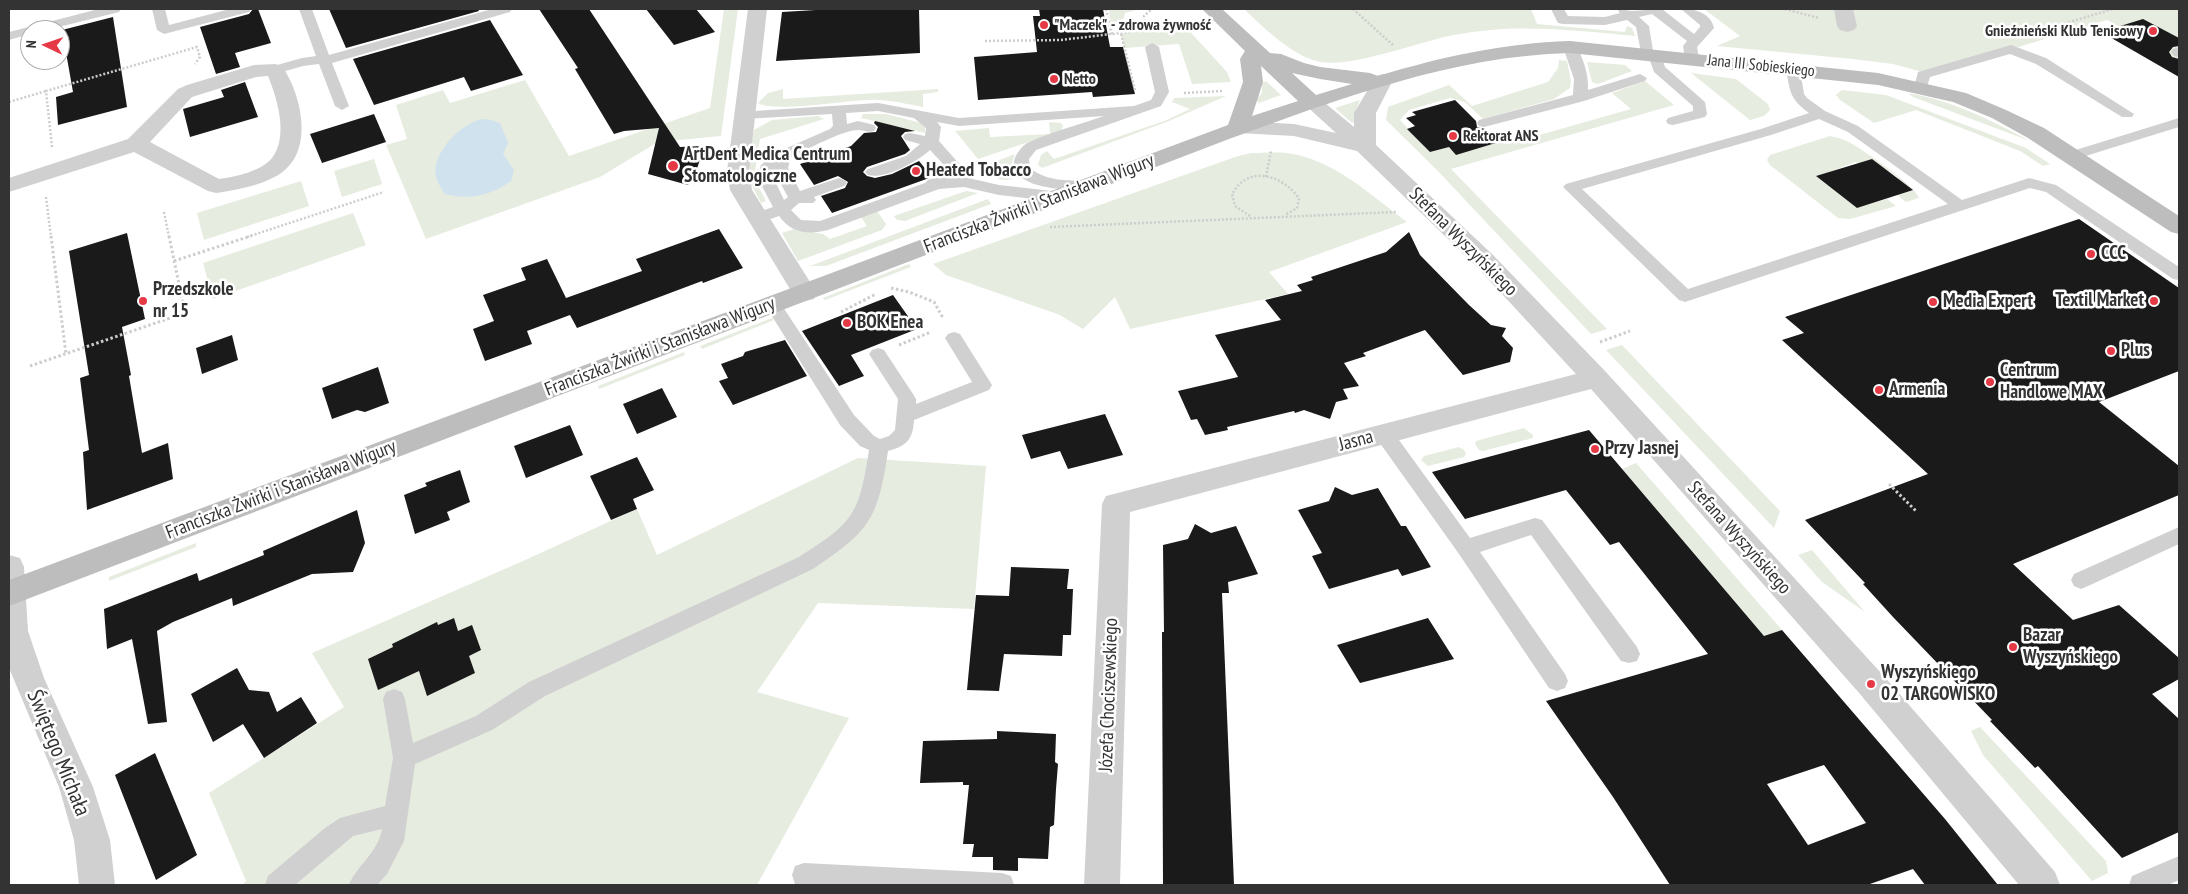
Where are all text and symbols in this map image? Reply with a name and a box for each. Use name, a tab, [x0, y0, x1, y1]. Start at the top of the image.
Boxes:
place label: "Maczek" - zdrowa żywność	[1054, 15, 1211, 35]
marker: "Maczek" - zdrowa żywność	[1038, 19, 1050, 31]
north arrow	[20, 20, 70, 70]
place label: Gnieźnieński Klub Tenisowy	[1985, 21, 2143, 41]
marker: Gnieźnieński Klub Tenisowy	[2147, 25, 2159, 37]
text: N	[22, 40, 40, 49]
street label: Jana III Sobieskiego	[1706, 51, 1816, 81]
place label: Netto	[1064, 69, 1096, 89]
marker: Netto	[1048, 73, 1060, 85]
place label: Rektorat ANS	[1463, 126, 1539, 146]
marker: Rektorat ANS	[1447, 130, 1459, 142]
place label: ArtDent Medica Centrum Stomatologiczne	[684, 144, 850, 188]
street label: Franciszka Żwirki i Stanisława Wigury	[921, 150, 1157, 258]
marker: ArtDent Medica Centrum Stomatologiczne	[666, 159, 680, 173]
place label: Heated Tobacco	[926, 160, 1031, 182]
marker: Heated Tobacco	[910, 165, 922, 177]
street label: Stefana Wyszyńskiego	[1404, 183, 1522, 301]
place label: CCC	[2101, 243, 2126, 265]
marker: CCC	[2085, 248, 2097, 260]
place label: Przedszkole nr 15	[153, 279, 234, 323]
place label: Textil Market	[2055, 290, 2144, 312]
place label: Media Expert	[1943, 291, 2033, 313]
street label: Franciszka Żwirki i Stanisława Wigury	[542, 293, 778, 401]
marker: Przedszkole nr 15	[137, 295, 149, 307]
marker: Textil Market	[2148, 295, 2160, 307]
marker: Media Expert	[1927, 296, 1939, 308]
place label: BOK Enea	[857, 312, 923, 334]
marker: BOK Enea	[841, 317, 853, 329]
place label: Plus	[2121, 340, 2150, 362]
marker: Plus	[2105, 345, 2117, 357]
place label: Centrum Handlowe MAX	[2000, 360, 2103, 404]
marker: Centrum Handlowe MAX	[1984, 376, 1996, 388]
place label: Armenia	[1889, 379, 1945, 401]
marker: Armenia	[1873, 384, 1885, 396]
street label: Jasna	[1336, 426, 1376, 456]
street label: Franciszka Żwirki i Stanisława Wigury	[163, 436, 399, 544]
place label: Przy Jasnej	[1605, 438, 1679, 460]
marker: Przy Jasnej	[1589, 443, 1601, 455]
street label: Stefana Wyszyńskiego	[1682, 477, 1796, 599]
street label: Józefa Chociszewskiego	[1095, 618, 1123, 772]
place label: Bazar Wyszyńskiego	[2023, 625, 2118, 669]
marker: Bazar Wyszyńskiego	[2007, 641, 2019, 653]
place label: Wyszyńskiego 02 TARGOWISKO	[1881, 662, 1995, 706]
marker: Wyszyńskiego 02 TARGOWISKO	[1865, 678, 1877, 690]
street label: Świętego Michała	[21, 686, 95, 820]

